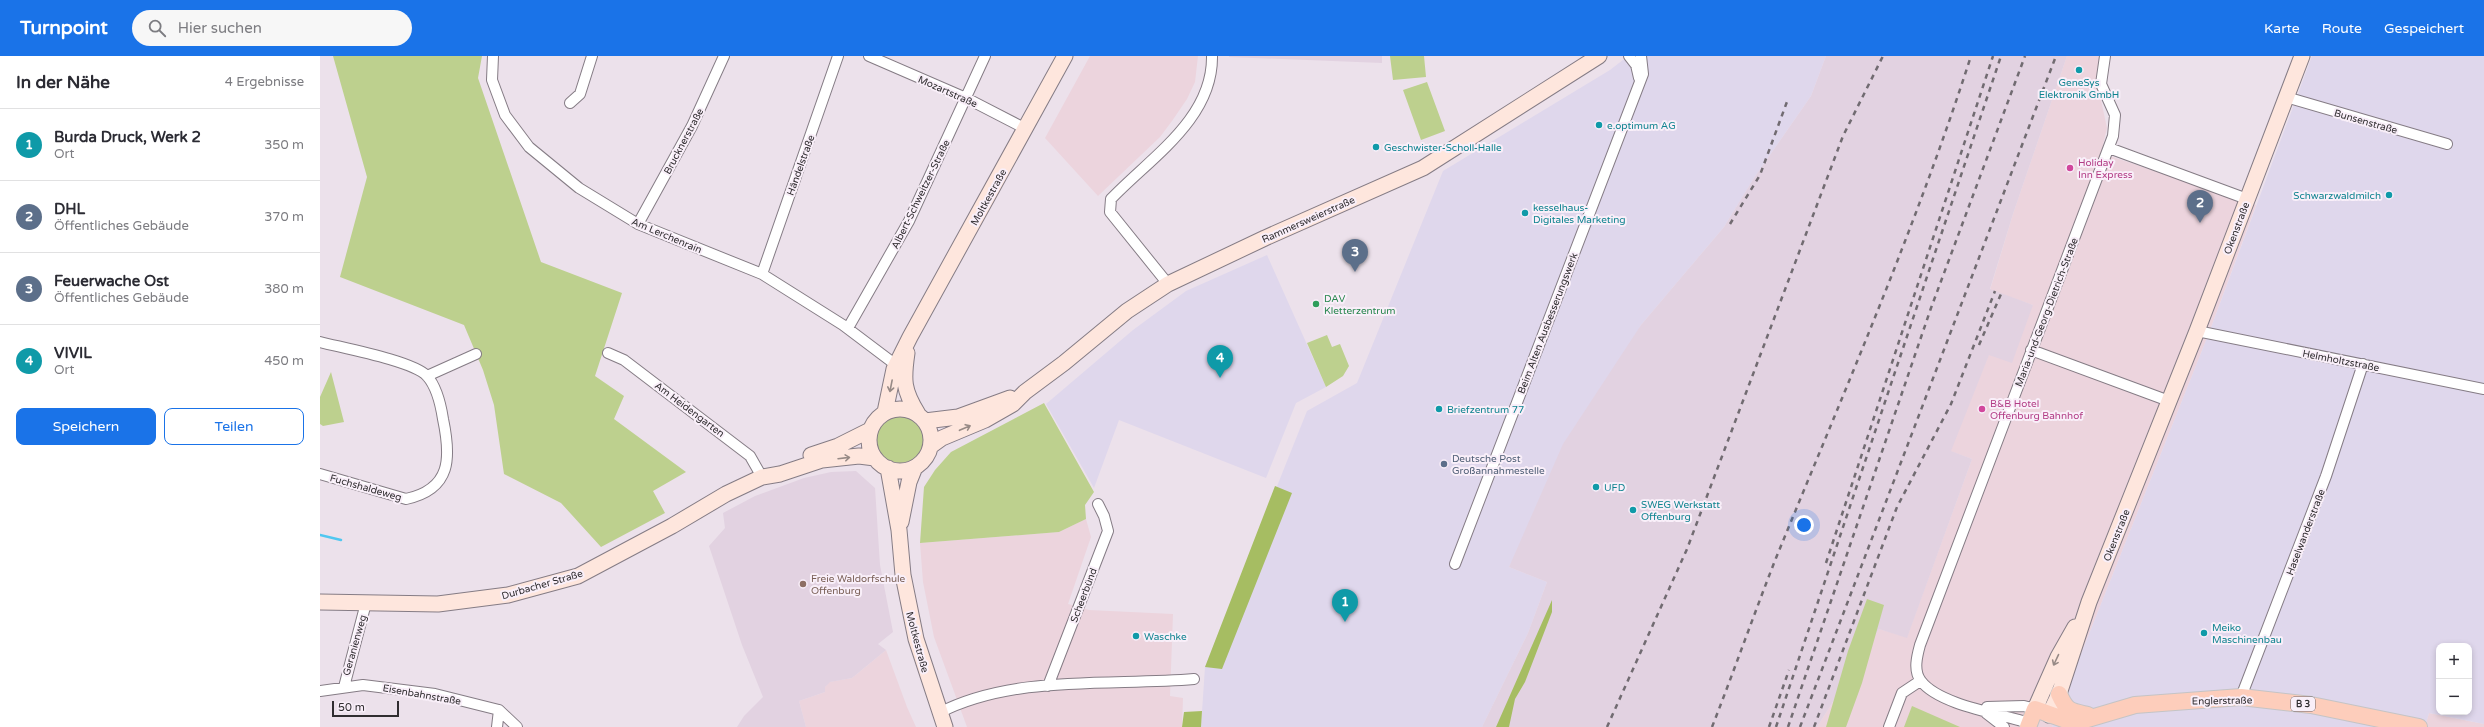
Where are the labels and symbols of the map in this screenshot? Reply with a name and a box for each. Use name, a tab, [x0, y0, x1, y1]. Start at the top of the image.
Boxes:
marker: GeneSys Elektronik GmbH	[2074, 65, 2084, 75]
street label: Mozartstraße	[916, 73, 979, 110]
place label: GeneSys Elektronik GmbH	[2039, 77, 2119, 101]
street label: Brucknerstraße	[661, 106, 706, 176]
street label: Bunsenstraße	[2333, 107, 2399, 137]
marker: e.optimum AG	[1594, 120, 1604, 130]
place label: e.optimum AG	[1607, 120, 1676, 132]
street label: Händelstraße	[784, 133, 818, 197]
street label: Albert-Schweitzer-Straße	[889, 138, 953, 251]
marker: Geschwister-Scholl-Halle	[1371, 142, 1381, 152]
place label: Geschwister-Scholl-Halle	[1384, 142, 1502, 154]
place label: Holiday Inn Express	[2078, 157, 2133, 181]
marker: Holiday Inn Express	[2065, 163, 2075, 173]
street label: Moltkestraße	[968, 167, 1009, 228]
pin: 2	[2187, 190, 2213, 223]
place label: Schwarzwaldmilch	[2293, 190, 2381, 202]
marker: Schwarzwaldmilch	[2384, 190, 2394, 200]
street label: Rammersweierstraße	[1260, 194, 1357, 246]
street label: Okenstraße	[2221, 200, 2252, 256]
place label: kesselhaus- Digitales Marketing	[1533, 202, 1626, 226]
marker: kesselhaus- Digitales Marketing	[1520, 208, 1530, 218]
street label: Am Lerchenrain	[630, 216, 704, 256]
street label: Maria-und-Georg-Dietrich-Straße	[2013, 236, 2081, 389]
pin: 3	[1342, 239, 1368, 272]
street label: Beim Alten Ausbesserungswerk	[1515, 251, 1581, 396]
place label: DAV Kletterzentrum	[1324, 293, 1395, 317]
marker: DAV Kletterzentrum	[1311, 299, 1321, 309]
pin: 4	[1207, 345, 1233, 378]
street label: Helmholtzstraße	[2301, 348, 2381, 374]
one-way arrow	[886, 379, 894, 392]
street label: Am Heidengarten	[652, 380, 727, 440]
place label: B&B Hotel Offenburg Bahnhof	[1990, 398, 2083, 422]
marker: Briefzentrum 77	[1434, 404, 1444, 414]
place label: Briefzentrum 77	[1447, 404, 1524, 416]
marker: B&B Hotel Offenburg Bahnhof	[1977, 404, 1987, 414]
one-way arrow	[959, 424, 971, 432]
place label: Deutsche Post Großannahmestelle	[1452, 453, 1545, 477]
one-way arrow	[837, 454, 850, 461]
marker: Deutsche Post Großannahmestelle	[1439, 459, 1449, 469]
street label: Fuchshaldeweg	[329, 472, 403, 504]
marker: UFD	[1591, 482, 1601, 492]
place label: UFD	[1604, 482, 1625, 494]
street label: Haselwanderstraße	[2284, 487, 2328, 577]
place label: SWEG Werkstatt Offenburg	[1641, 499, 1720, 523]
marker: SWEG Werkstatt Offenburg	[1628, 505, 1638, 515]
street label: Okenstraße	[2101, 507, 2133, 563]
your location	[1794, 515, 1814, 535]
street label: Scheerbünd	[1068, 566, 1100, 624]
street label: Durbacher Straße	[500, 568, 584, 602]
place label: Freie Waldorfschule Offenburg	[811, 573, 906, 597]
marker: Freie Waldorfschule Offenburg	[798, 579, 808, 589]
pin: 1	[1332, 589, 1358, 622]
street label: Moltkestraße	[903, 610, 931, 674]
street label: Geranienweg	[341, 613, 369, 677]
place label: Meiko Maschinenbau	[2212, 622, 2282, 646]
marker: Meiko Maschinenbau	[2199, 628, 2209, 638]
marker: Waschke	[1131, 631, 1141, 641]
place label: Waschke	[1144, 631, 1187, 643]
one-way arrow	[2052, 654, 2059, 666]
street label: Eisenbahnstraße	[382, 682, 462, 708]
street label: Englerstraße	[2192, 694, 2253, 708]
road number: B 3	[2291, 697, 2315, 711]
scale bar	[332, 699, 399, 718]

